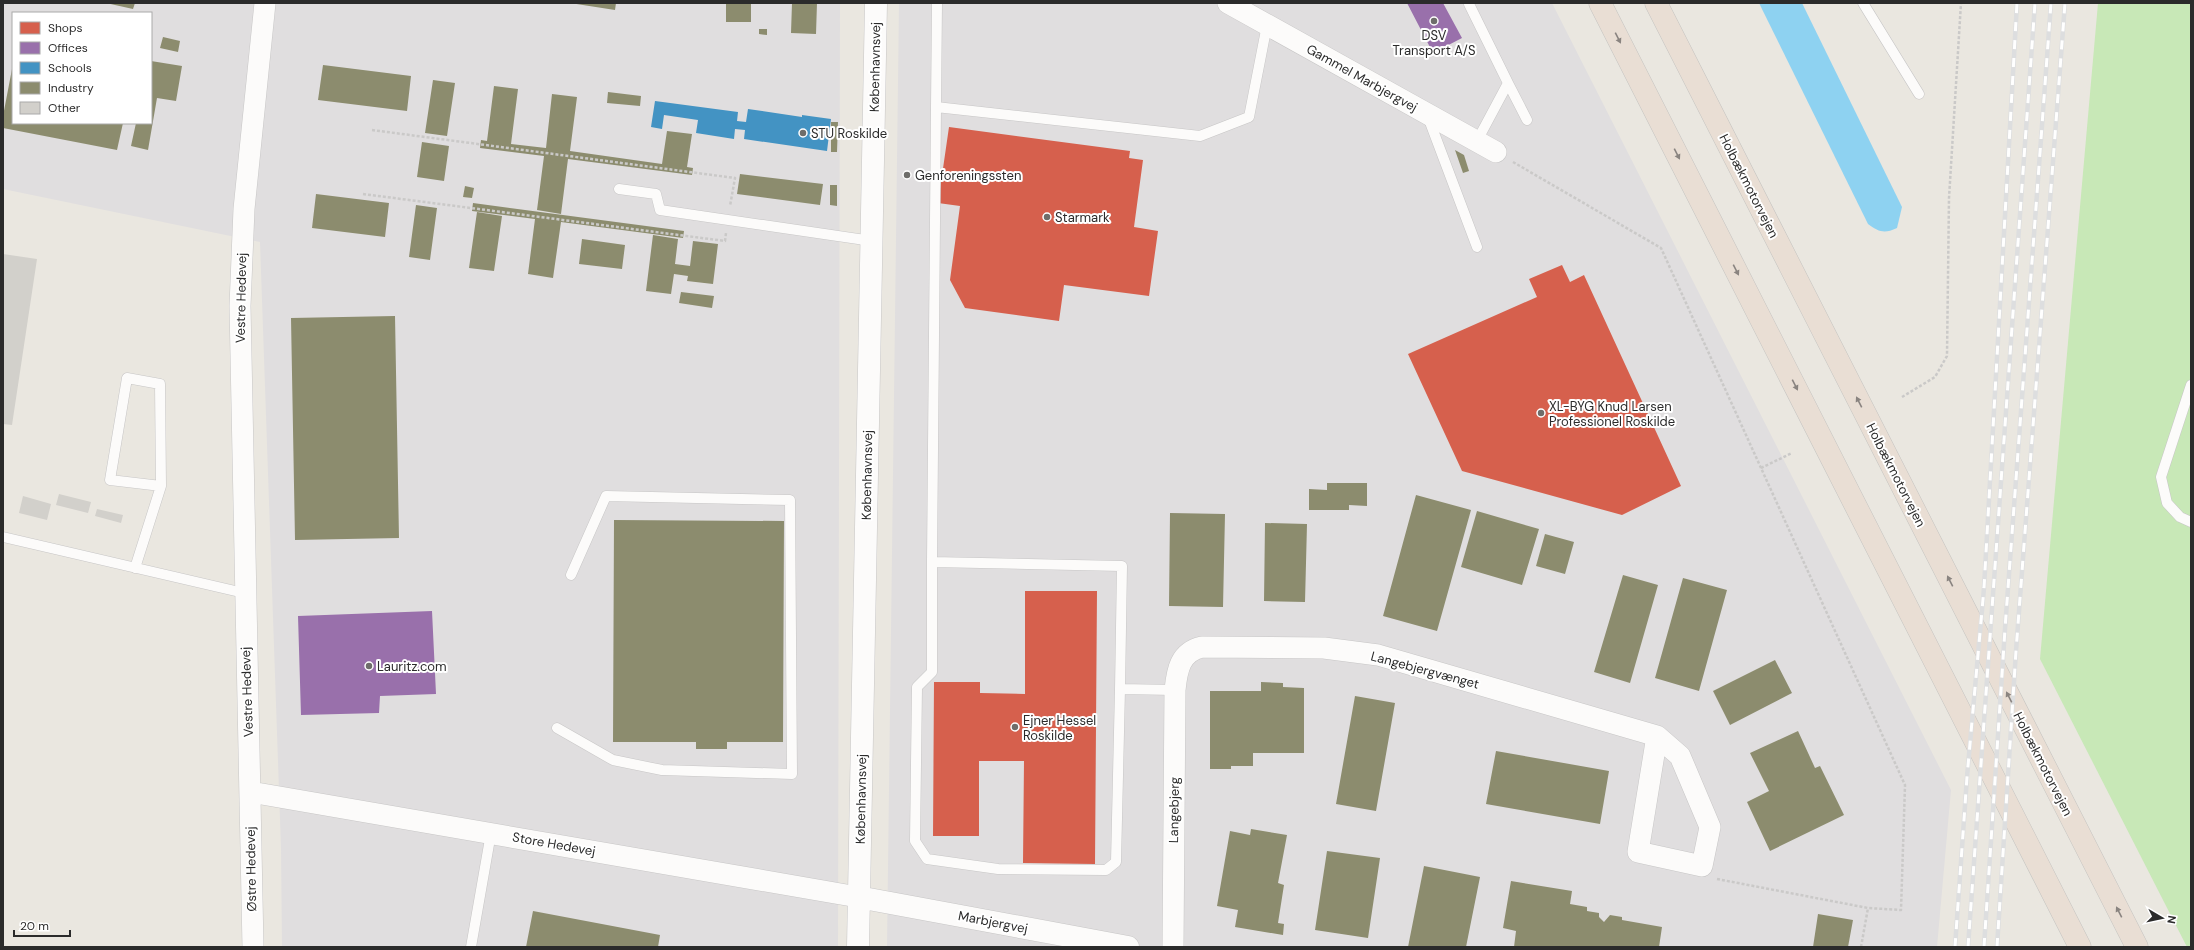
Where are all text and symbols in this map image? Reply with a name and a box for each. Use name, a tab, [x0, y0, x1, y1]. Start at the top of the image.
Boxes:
legend	[12, 12, 152, 124]
marker: DSV Transport A/S	[1429, 16, 1439, 26]
text: Shops	[48, 20, 83, 36]
street label: Københavnsvej	[866, 22, 884, 112]
place label: DSV Transport A/S	[1393, 27, 1475, 59]
one-way arrow	[1615, 32, 1621, 44]
text: Offices	[48, 40, 88, 56]
street label: Gammel Marbjergvej	[1303, 40, 1421, 116]
text: Schools	[48, 60, 92, 76]
text: Industry	[48, 80, 94, 96]
text: Other	[48, 100, 81, 116]
place label: STU Roskilde	[811, 125, 887, 142]
marker: STU Roskilde	[798, 128, 808, 138]
street label: Holbækmotorvejen	[1715, 131, 1783, 241]
one-way arrow	[1674, 148, 1680, 159]
place label: Genforeningssten	[915, 167, 1021, 184]
marker: Genforeningssten	[902, 170, 912, 180]
place label: Starmark	[1055, 209, 1110, 226]
marker: Starmark	[1042, 212, 1052, 222]
street label: Vestre Hedevej	[232, 253, 250, 343]
one-way arrow	[1733, 264, 1739, 275]
one-way arrow	[1791, 380, 1798, 391]
one-way arrow	[1856, 397, 1863, 408]
place label: XL-BYG Knud Larsen Professionel Roskilde	[1549, 398, 1675, 430]
marker: XL-BYG Knud Larsen Professionel Roskilde	[1536, 408, 1546, 418]
street label: Holbækmotorvejen	[1862, 420, 1930, 530]
street label: Københavnsvej	[858, 430, 876, 520]
one-way arrow	[1947, 575, 1953, 586]
street label: Vestre Hedevej	[237, 646, 257, 738]
street label: Langebjergvænget	[1369, 647, 1481, 693]
place label: Lauritz.com	[377, 658, 447, 675]
marker: Lauritz.com	[364, 661, 374, 671]
one-way arrow	[2006, 691, 2012, 702]
street label: Holbækmotorvejen	[2009, 709, 2077, 819]
place label: Ejner Hessel Roskilde	[1023, 712, 1096, 744]
marker: Ejner Hessel Roskilde	[1010, 722, 1020, 732]
street label: Københavnsvej	[852, 754, 870, 844]
street label: Langebjerg	[1165, 777, 1183, 843]
street label: Østre Hedevej	[242, 826, 260, 912]
street label: Store Hedevej	[511, 828, 597, 860]
north arrow	[2142, 898, 2182, 938]
one-way arrow	[2116, 906, 2122, 918]
street label: Marbjergvej	[957, 907, 1029, 937]
scale bar	[14, 912, 70, 938]
text: N	[2164, 915, 2179, 925]
text: 20 m	[20, 918, 49, 934]

